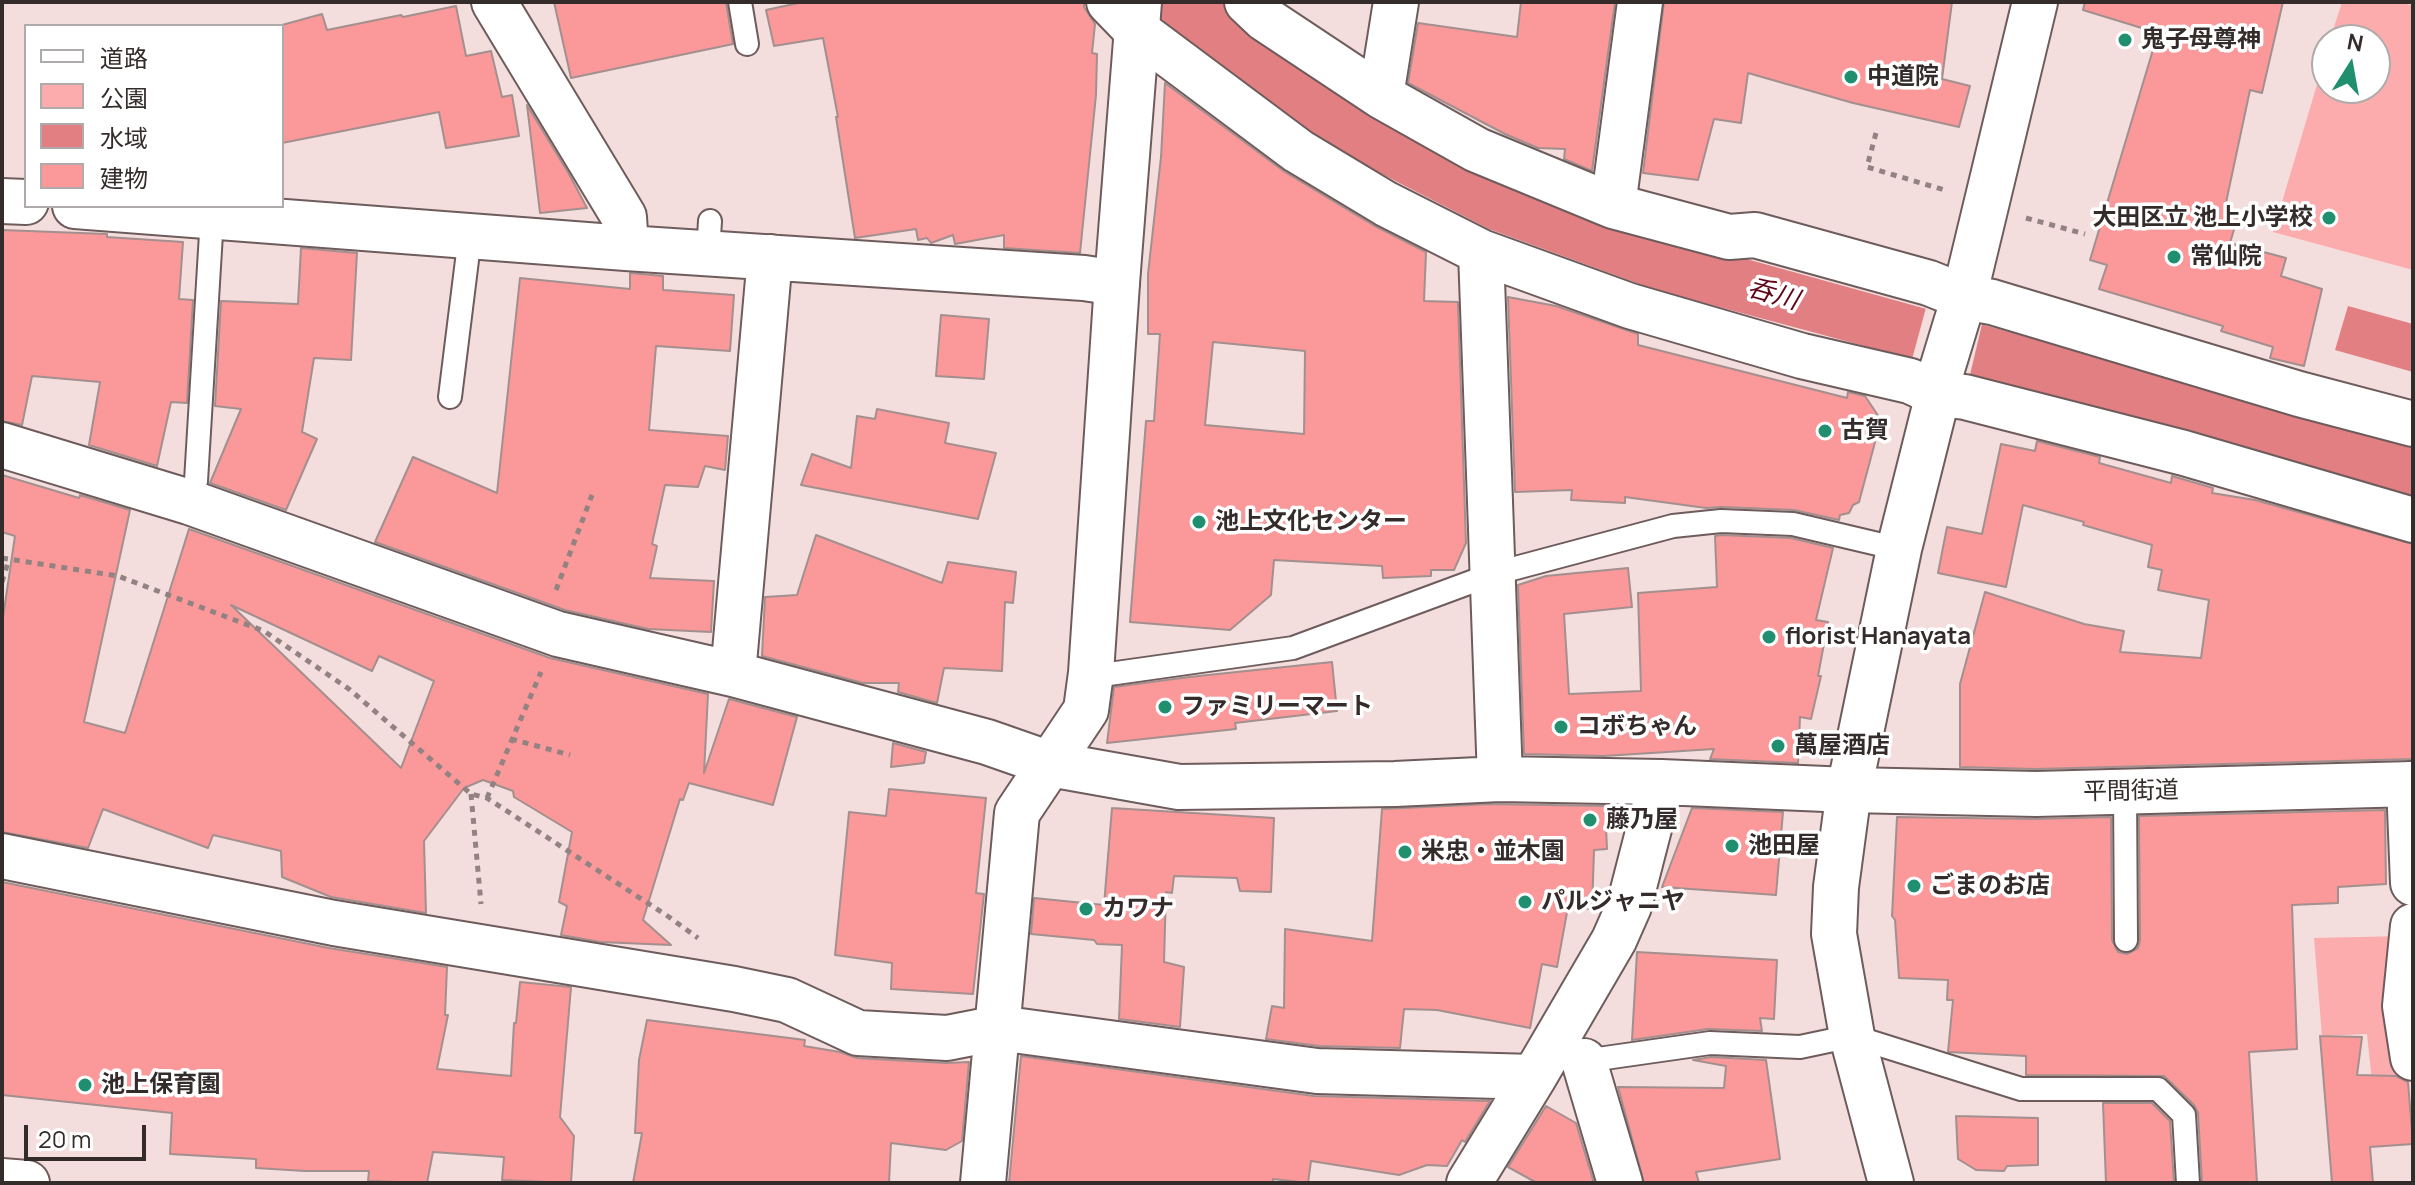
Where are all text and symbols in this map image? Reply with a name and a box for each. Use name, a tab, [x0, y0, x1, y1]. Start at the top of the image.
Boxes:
legend	[24, 24, 284, 208]
north arrow	[2311, 24, 2391, 104]
place label: 鬼子母尊神	[2141, 26, 2261, 54]
text: N	[2345, 26, 2366, 59]
marker: 鬼子母尊神	[2116, 31, 2134, 49]
text: 道路	[100, 41, 148, 74]
place label: 中道院	[1867, 63, 1939, 91]
marker: 中道院	[1842, 68, 1860, 86]
text: 公園	[100, 81, 148, 114]
text: 水域	[100, 121, 148, 154]
text: 建物	[100, 161, 148, 194]
place label: 大田区立 池上小学校	[2092, 204, 2313, 232]
marker: 大田区立 池上小学校	[2320, 209, 2338, 227]
place label: 常仙院	[2190, 243, 2262, 271]
marker: 常仙院	[2165, 248, 2183, 266]
water label: 呑川	[1744, 273, 1802, 317]
place label: 古賀	[1841, 417, 1889, 445]
marker: 古賀	[1816, 422, 1834, 440]
place label: 池上文化センター	[1215, 508, 1407, 536]
marker: 池上文化センター	[1190, 513, 1208, 531]
place label: florist Hanayata	[1785, 623, 1971, 651]
marker: florist Hanayata	[1760, 628, 1778, 646]
place label: ファミリーマート	[1181, 693, 1373, 721]
marker: ファミリーマート	[1156, 698, 1174, 716]
place label: コボちゃん	[1577, 713, 1697, 741]
marker: コボちゃん	[1552, 718, 1570, 736]
place label: 萬屋酒店	[1794, 732, 1890, 760]
marker: 萬屋酒店	[1769, 737, 1787, 755]
street label: 平間街道	[2083, 777, 2179, 807]
place label: 藤乃屋	[1606, 806, 1678, 834]
marker: 藤乃屋	[1581, 811, 1599, 829]
place label: 池田屋	[1748, 832, 1820, 860]
marker: 池田屋	[1723, 837, 1741, 855]
place label: 米忠・並木園	[1421, 838, 1565, 866]
marker: 米忠・並木園	[1396, 843, 1414, 861]
place label: ごまのお店	[1930, 872, 2050, 900]
marker: ごまのお店	[1905, 877, 1923, 895]
place label: パルジャニヤ	[1541, 888, 1685, 916]
marker: パルジャニヤ	[1516, 893, 1534, 911]
place label: カワナ	[1102, 895, 1174, 923]
marker: カワナ	[1077, 900, 1095, 918]
place label: 池上保育園	[101, 1071, 221, 1099]
marker: 池上保育園	[76, 1076, 94, 1094]
scale bar	[28, 1109, 150, 1159]
text: 20 m	[38, 1122, 91, 1155]

